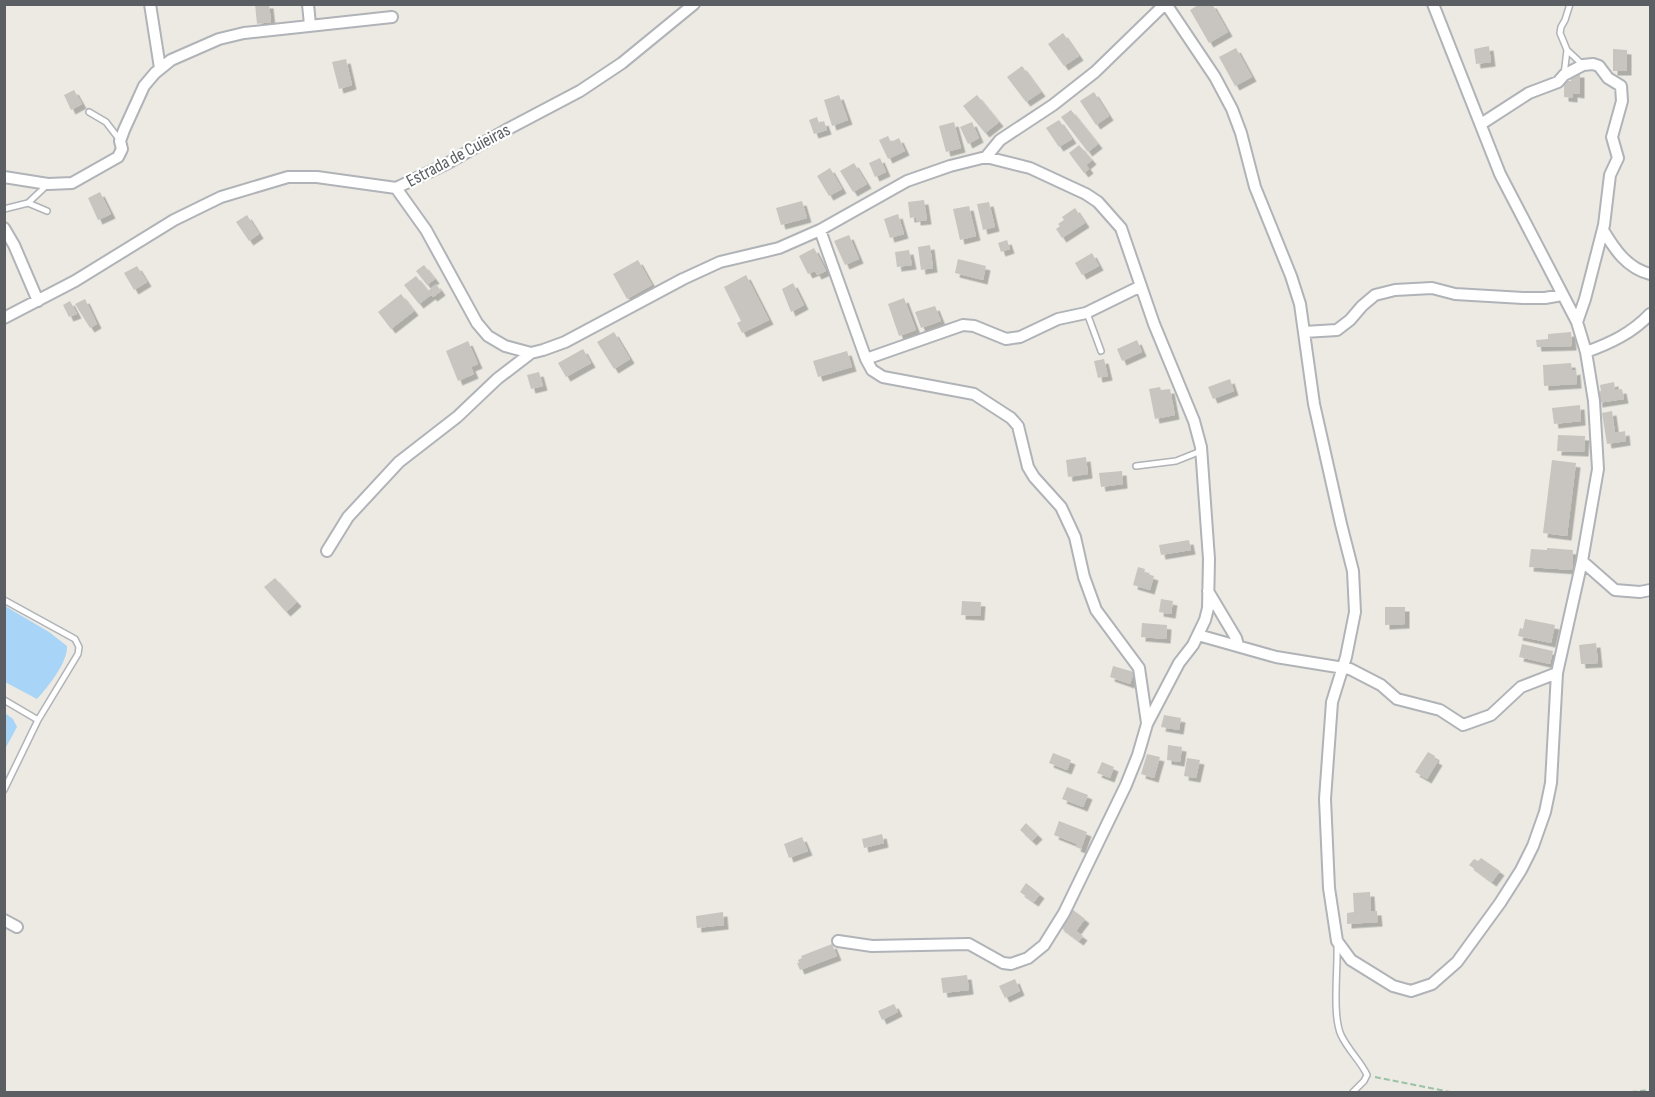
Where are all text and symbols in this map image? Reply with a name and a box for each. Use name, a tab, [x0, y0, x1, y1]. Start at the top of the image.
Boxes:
street label: Estrada de Cuieiras	[403, 119, 514, 192]

